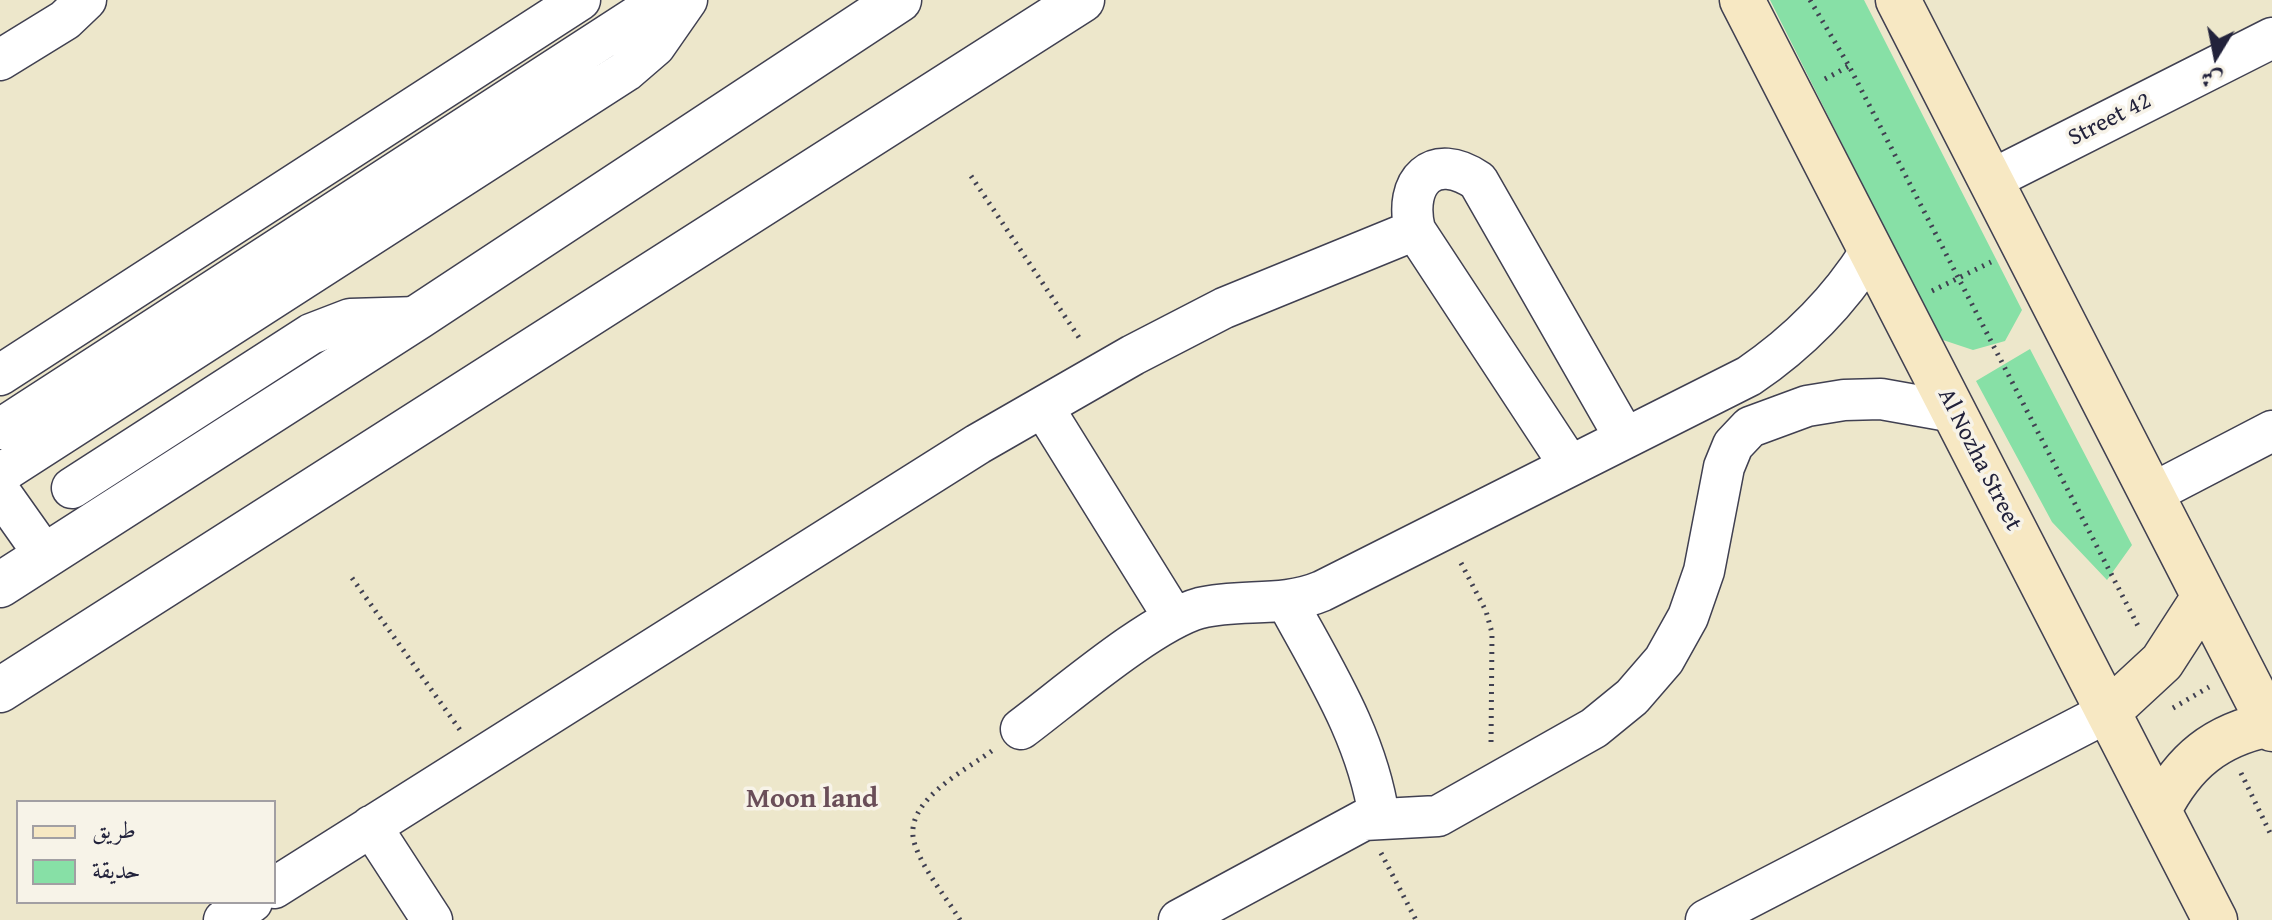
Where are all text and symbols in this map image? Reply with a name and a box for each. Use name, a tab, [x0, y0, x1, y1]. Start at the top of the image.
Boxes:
north arrow	[2176, 16, 2256, 96]
text: ش	[2198, 62, 2225, 97]
street label: Street 42	[2064, 87, 2156, 153]
street label: Al Nozha Street	[1931, 384, 2027, 536]
district label: Moon land	[746, 783, 878, 817]
legend	[16, 800, 276, 904]
text: طريق	[92, 812, 136, 847]
text: حديقة	[92, 852, 141, 887]

